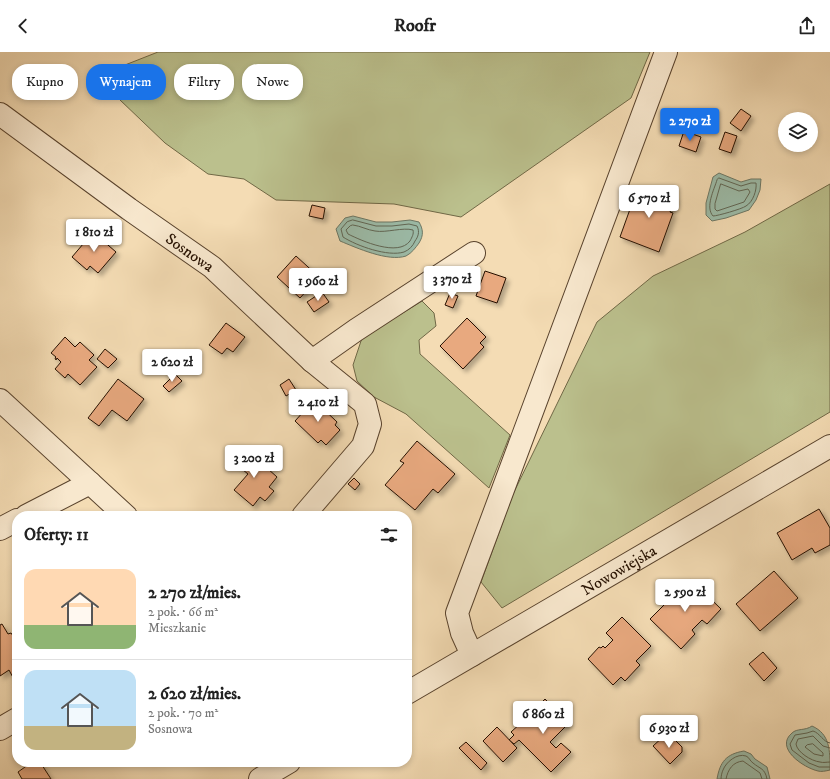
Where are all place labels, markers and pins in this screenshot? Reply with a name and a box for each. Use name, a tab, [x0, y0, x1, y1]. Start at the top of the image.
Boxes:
pin: 2 270 zł	[649, 108, 731, 142]
pin: 6 570 zł	[608, 185, 690, 219]
pin: 1 810 zł	[53, 219, 135, 253]
pin: 3 370 zł	[411, 266, 493, 300]
pin: 1 960 zł	[277, 268, 359, 302]
pin: 2 620 zł	[131, 349, 213, 383]
pin: 2 410 zł	[277, 389, 359, 423]
pin: 3 200 zł	[213, 445, 295, 479]
pin: 2 590 zł	[644, 579, 726, 613]
pin: 6 860 zł	[502, 701, 584, 735]
pin: 6 930 zł	[628, 715, 710, 749]

